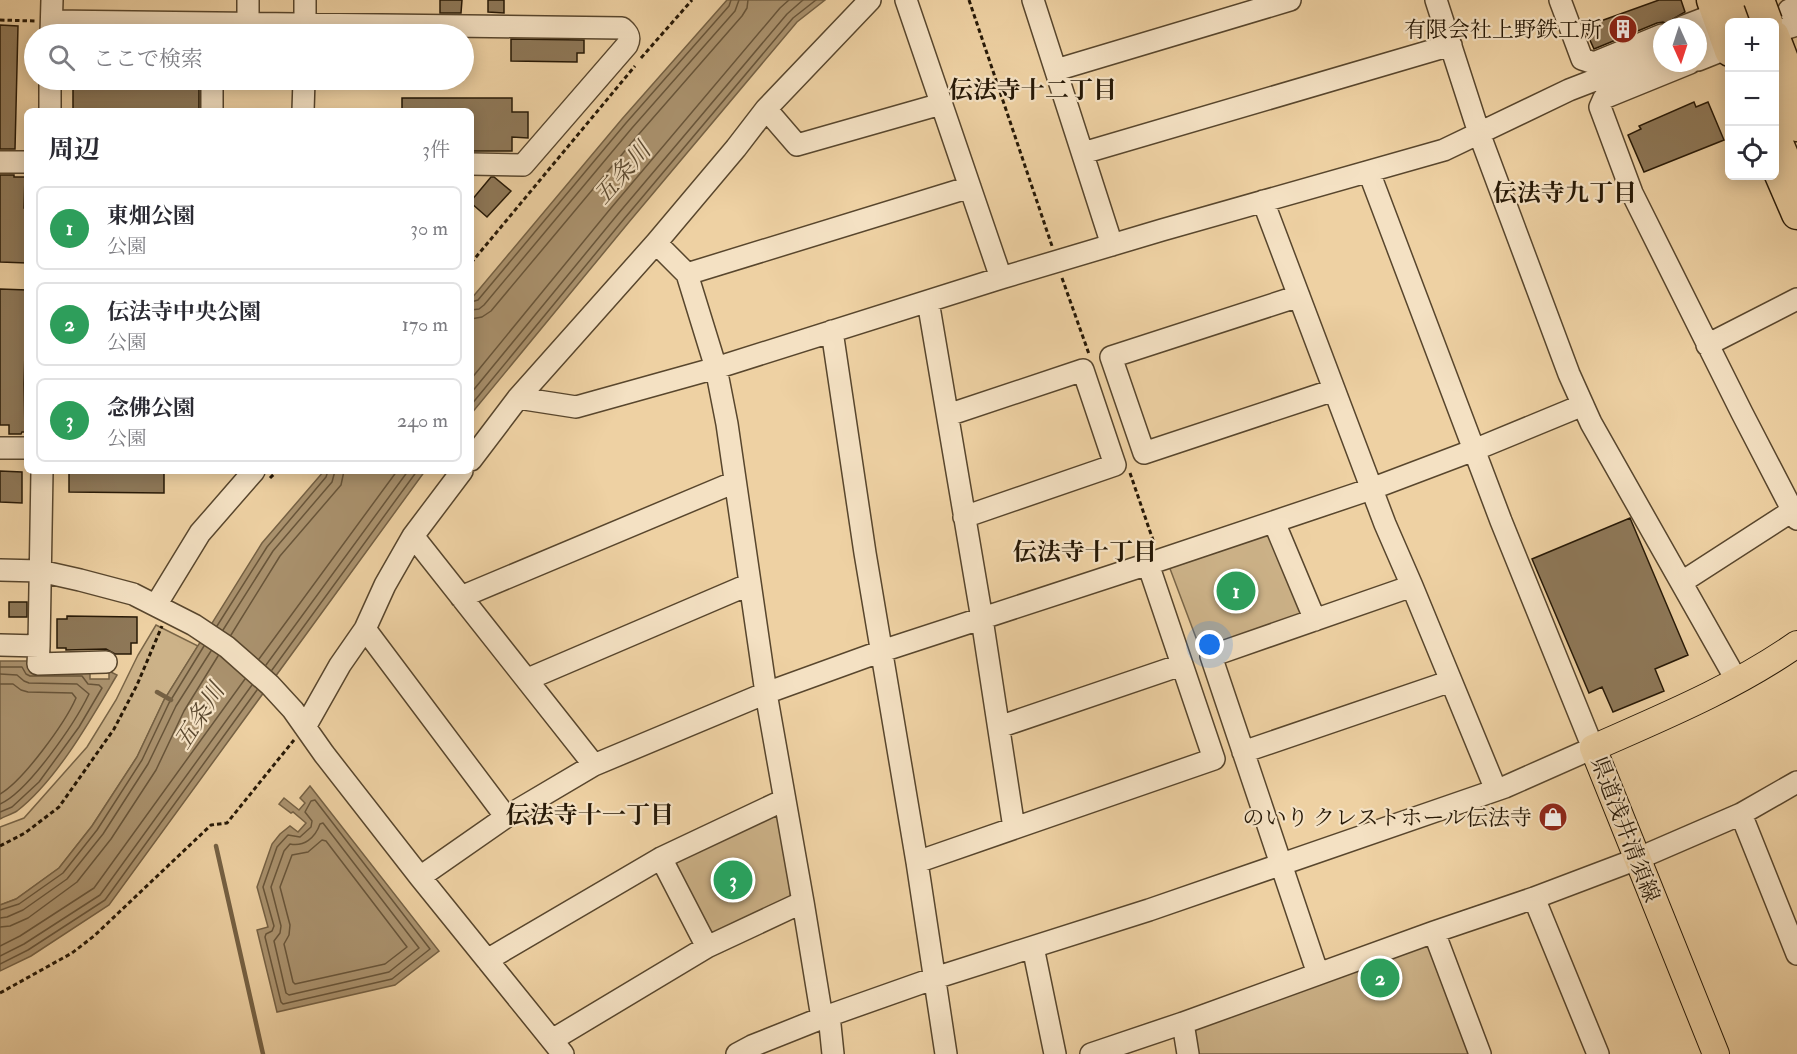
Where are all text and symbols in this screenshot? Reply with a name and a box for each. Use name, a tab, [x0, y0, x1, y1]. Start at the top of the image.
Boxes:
building icon: 有限会社上野鉄工所	[1607, 13, 1639, 45]
place label: 有限会社上野鉄工所	[1404, 16, 1602, 44]
north arrow	[1653, 18, 1707, 72]
map controls	[1725, 18, 1779, 180]
button: +	[1725, 18, 1779, 72]
search box	[24, 24, 474, 90]
icon: search	[45, 41, 78, 74]
text: ここで検索	[93, 45, 203, 73]
button: −	[1725, 72, 1779, 126]
district label: 伝法寺十二丁目	[949, 75, 1117, 106]
button: locate	[1725, 126, 1779, 180]
text: 周辺	[48, 134, 100, 166]
water label: 五条川	[587, 134, 660, 211]
text: 3件	[422, 137, 450, 162]
district label: 伝法寺九丁目	[1493, 178, 1637, 209]
text: 東畑公園	[107, 202, 195, 230]
text: 1	[66, 216, 73, 241]
text: 30 m	[410, 216, 448, 241]
text: 公園	[107, 234, 147, 259]
text: 伝法寺中央公園	[107, 298, 261, 326]
text: 2	[64, 312, 75, 337]
text: 170 m	[402, 312, 448, 337]
text: 公園	[107, 330, 147, 355]
text: 念佛公園	[107, 394, 195, 422]
text: 3	[66, 408, 73, 433]
text: 240 m	[397, 408, 448, 433]
text: 公園	[107, 426, 147, 451]
district label: 伝法寺十丁目	[1013, 537, 1157, 568]
pin: 1	[1216, 568, 1256, 614]
your location	[1195, 630, 1224, 659]
water label: 五条川	[167, 675, 233, 755]
street label: 県道浅井清須線	[1584, 752, 1666, 906]
district label: 伝法寺十一丁目	[506, 800, 674, 831]
shop icon: のいり クレストホール伝法寺	[1537, 801, 1569, 833]
place label: のいり クレストホール伝法寺	[1242, 804, 1532, 832]
pin: 3	[714, 858, 752, 902]
pin: 2	[1360, 956, 1400, 1000]

